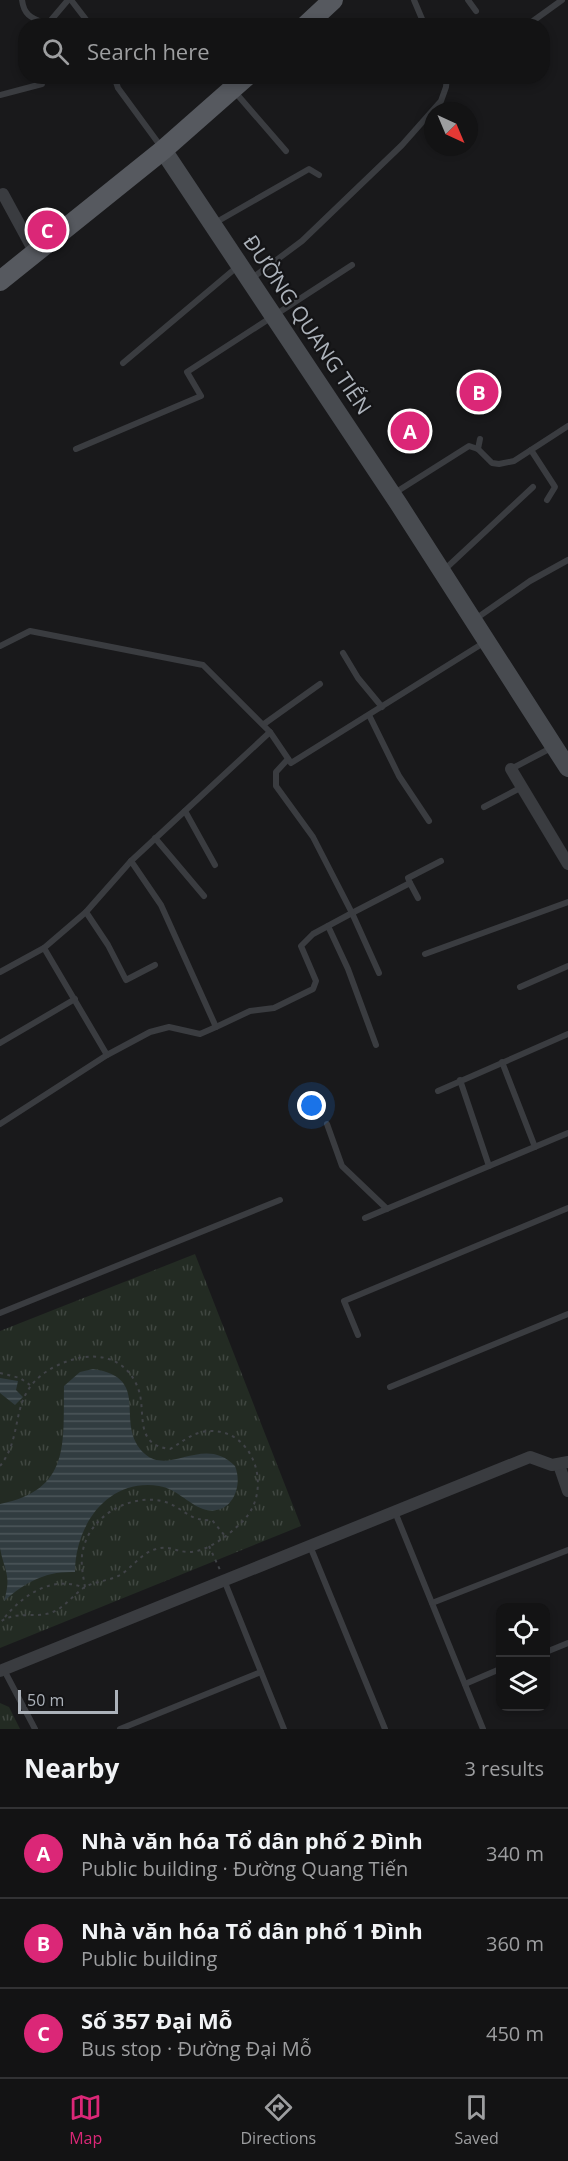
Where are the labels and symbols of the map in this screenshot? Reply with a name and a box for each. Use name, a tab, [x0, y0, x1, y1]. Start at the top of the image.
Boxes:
north arrow	[424, 102, 478, 156]
pin: C	[28, 208, 66, 252]
street label: ĐƯỜNG QUANG TIẾN	[237, 229, 378, 420]
pin: B	[460, 370, 498, 414]
pin: A	[390, 408, 430, 454]
your location	[297, 1091, 326, 1120]
scale bar	[18, 1687, 118, 1714]

